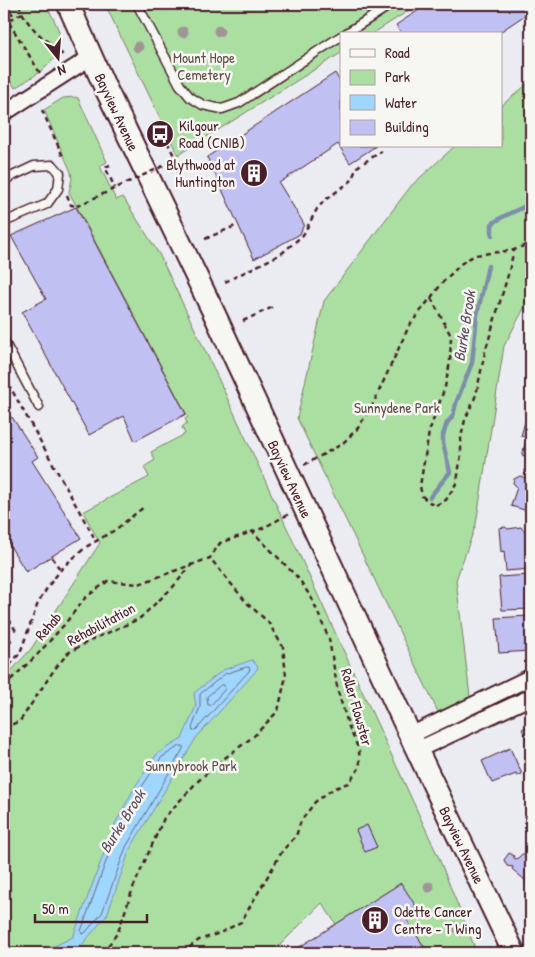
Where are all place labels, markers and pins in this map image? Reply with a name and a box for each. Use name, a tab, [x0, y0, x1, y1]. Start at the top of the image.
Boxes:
place label: Kilgour Road (CNIB)	[179, 115, 245, 153]
bus stop icon: Kilgour Road (CNIB)	[145, 119, 175, 149]
place label: Blythwood at Huntington	[166, 154, 236, 192]
building icon: Blythwood at Huntington	[239, 158, 269, 188]
place label: Odette Cancer Centre - T Wing	[394, 901, 482, 939]
building icon: Odette Cancer Centre - T Wing	[360, 905, 390, 935]

